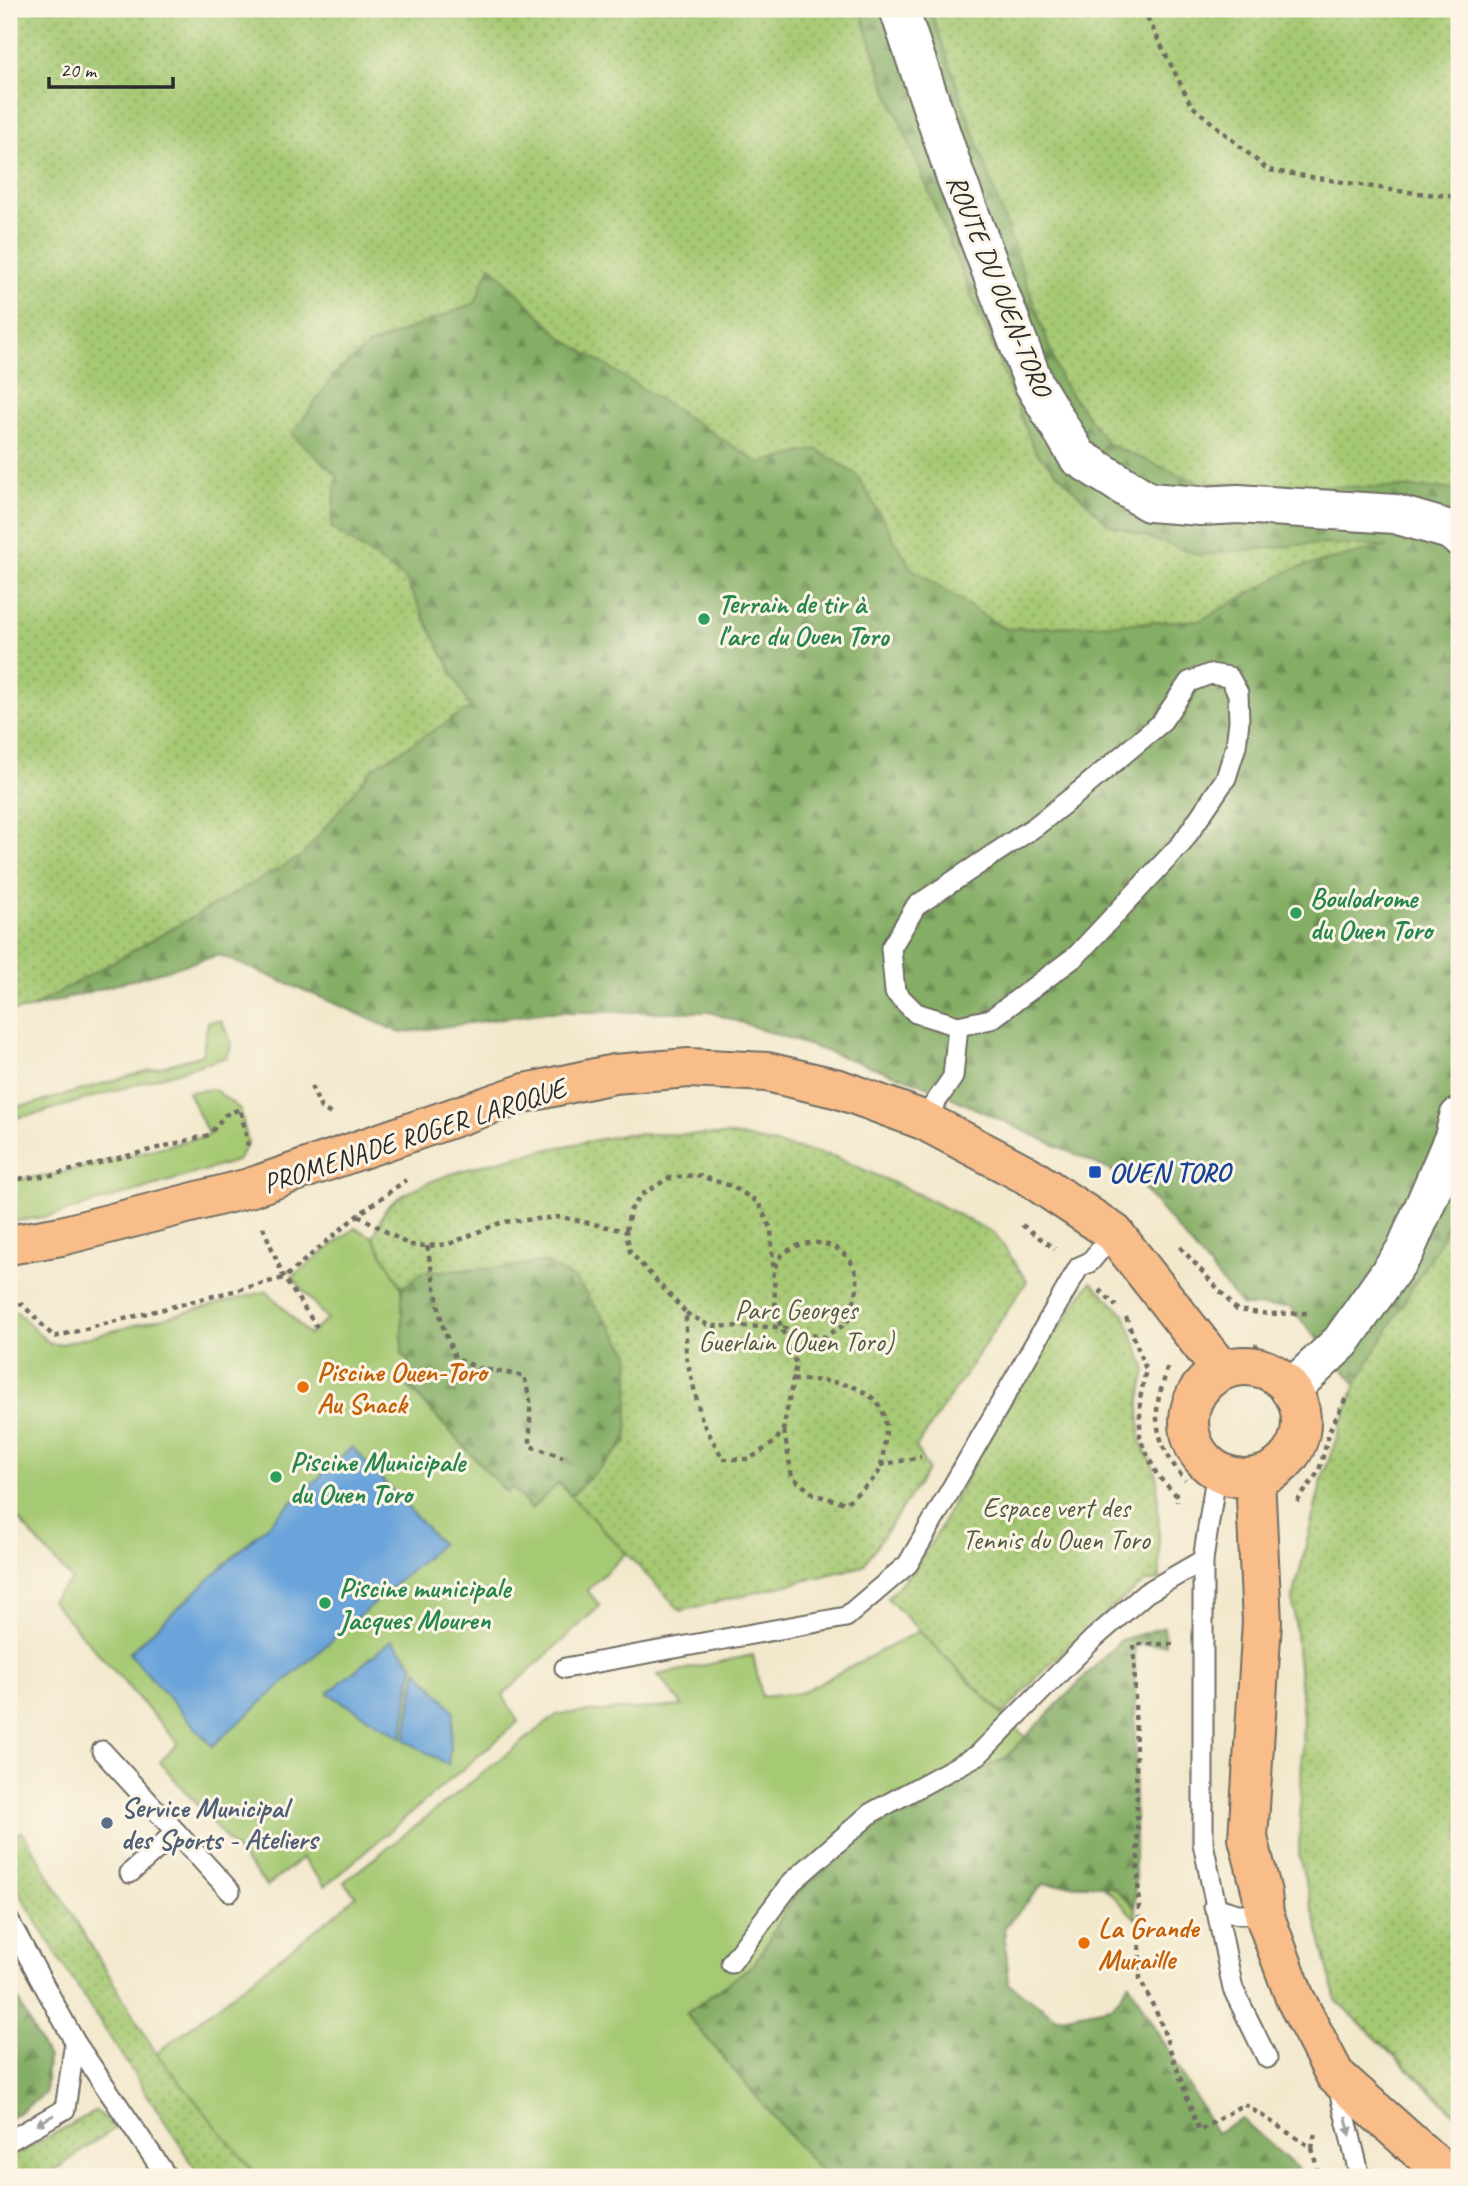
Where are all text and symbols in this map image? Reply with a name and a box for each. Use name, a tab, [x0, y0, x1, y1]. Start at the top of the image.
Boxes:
scale bar	[49, 46, 173, 90]
text: 20 m	[60, 57, 98, 83]
street label: ROUTE DU OUEN-TORO	[939, 169, 1061, 404]
place label: Terrain de tir à l'arc du Ouen Toro	[718, 586, 890, 653]
marker: Terrain de tir à l'arc du Ouen Toro	[696, 611, 712, 627]
place label: Boulodrome du Ouen Toro	[1310, 880, 1435, 947]
marker: Boulodrome du Ouen Toro	[1288, 905, 1304, 921]
street label: PROMENADE ROGER LAROQUE	[258, 1069, 573, 1201]
place label: OUEN TORO	[1109, 1155, 1234, 1190]
marker: OUEN TORO	[1087, 1164, 1103, 1180]
park label: Parc Georges Guerlain (Ouen Toro)	[698, 1292, 896, 1359]
place label: Piscine Ouen-Toro Au Snack	[317, 1354, 490, 1421]
marker: Piscine Ouen-Toro Au Snack	[295, 1379, 311, 1395]
place label: Piscine Municipale du Ouen Toro	[290, 1444, 468, 1511]
marker: Piscine Municipale du Ouen Toro	[268, 1469, 284, 1485]
park label: Espace vert des Tennis du Ouen Toro	[962, 1490, 1152, 1557]
place label: Piscine municipale Jacques Mouren	[337, 1570, 513, 1637]
marker: Piscine municipale Jacques Mouren	[317, 1595, 333, 1611]
place label: Service Municipal des Sports - Ateliers	[121, 1790, 320, 1857]
marker: Service Municipal des Sports - Ateliers	[99, 1815, 115, 1831]
place label: La Grande Muraille	[1098, 1910, 1201, 1977]
marker: La Grande Muraille	[1076, 1935, 1092, 1951]
one-way arrow	[35, 2114, 54, 2126]
one-way arrow	[1343, 2115, 1354, 2137]

